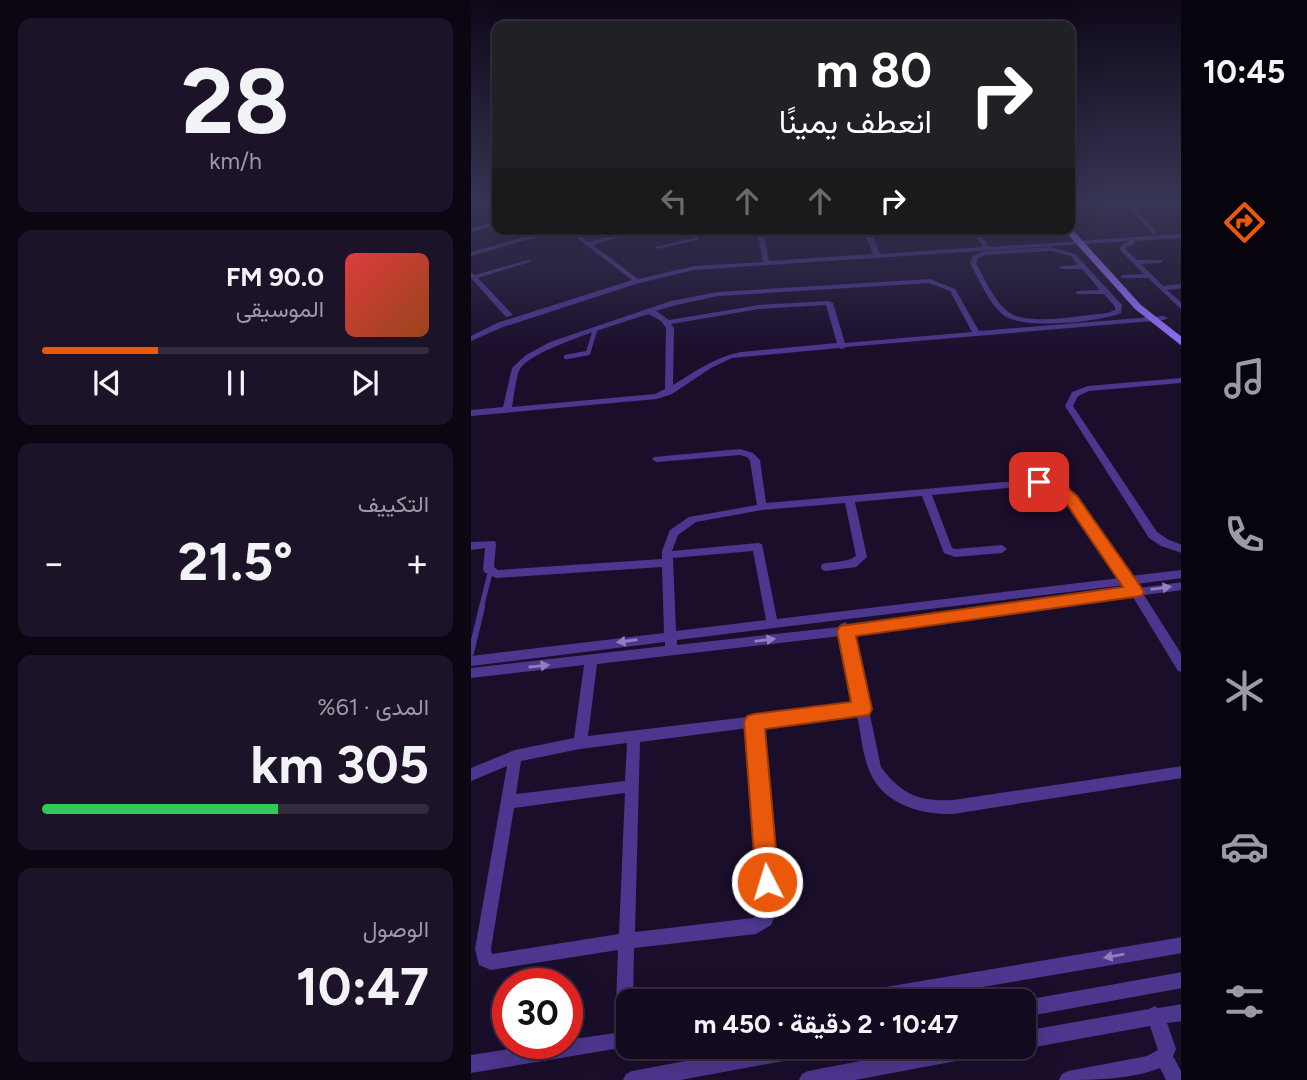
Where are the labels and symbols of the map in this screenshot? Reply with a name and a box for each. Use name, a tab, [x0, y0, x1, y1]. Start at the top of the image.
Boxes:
pin	[1009, 452, 1069, 512]
one-way arrow	[1150, 583, 1172, 594]
one-way arrow	[616, 635, 638, 646]
one-way arrow	[754, 635, 776, 646]
one-way arrow	[528, 660, 550, 671]
position arrow	[730, 845, 804, 919]
one-way arrow	[1103, 951, 1125, 962]
speed limit sign: 30	[492, 968, 583, 1059]

